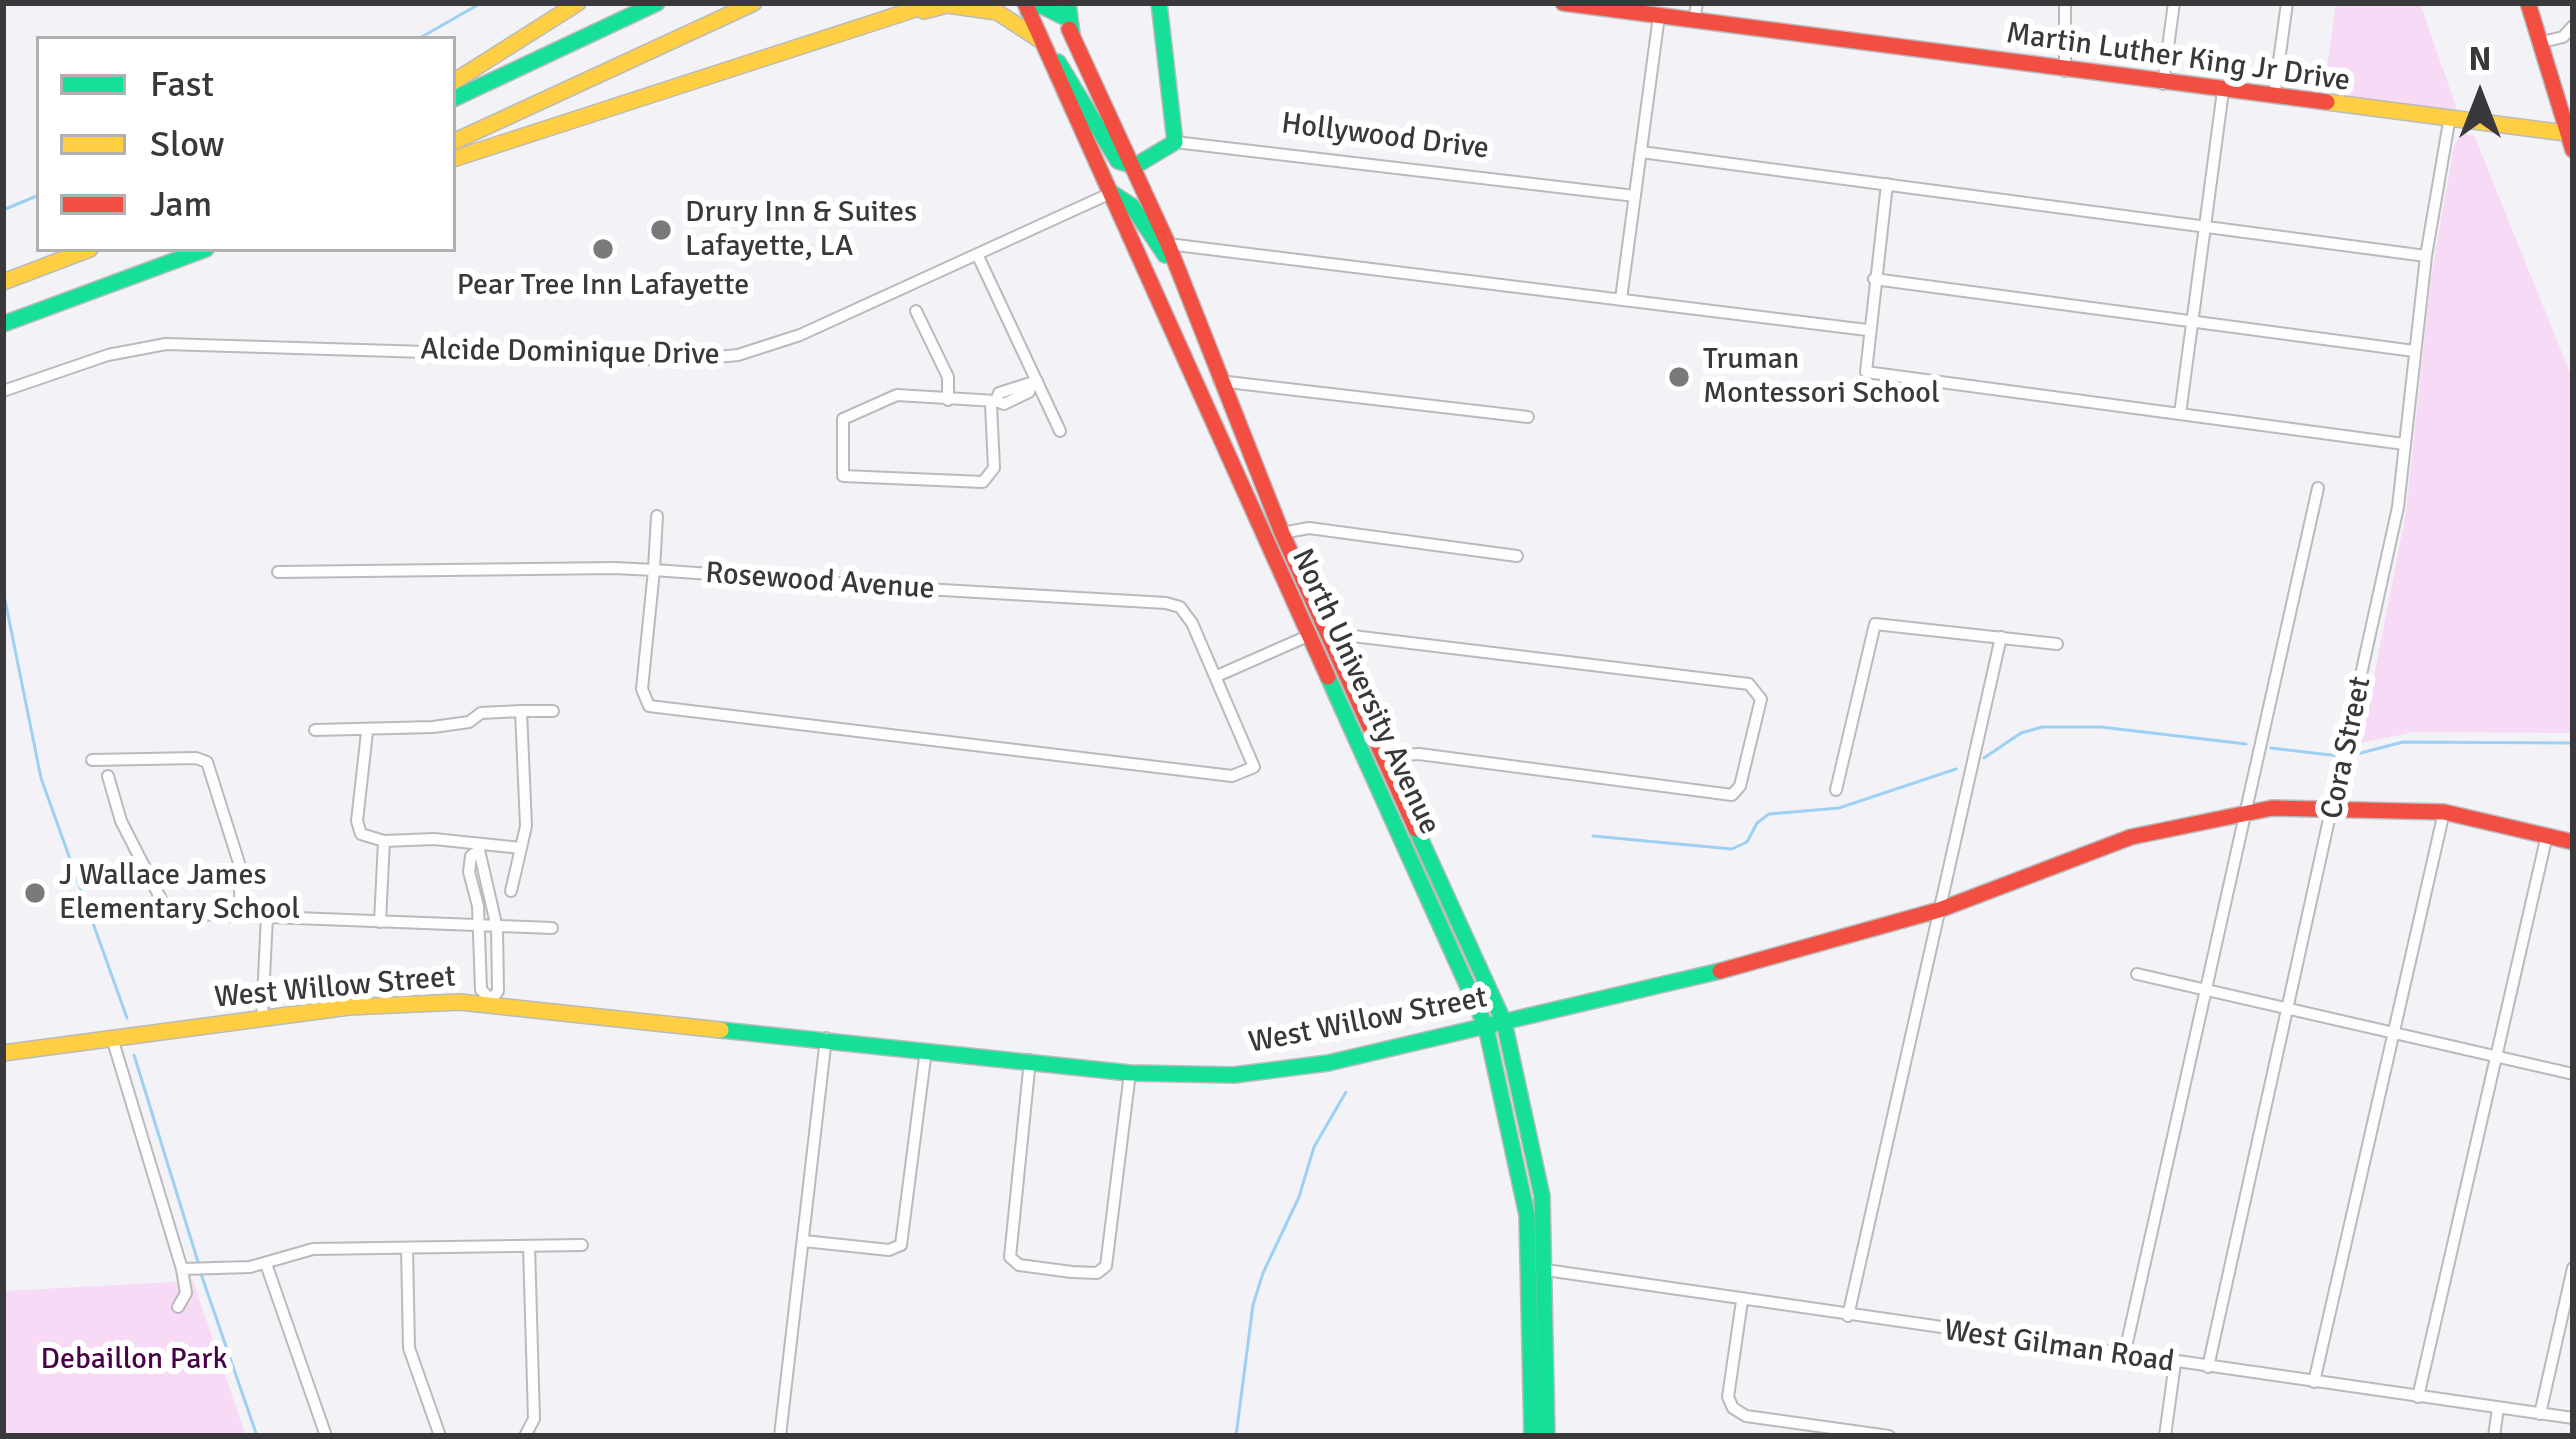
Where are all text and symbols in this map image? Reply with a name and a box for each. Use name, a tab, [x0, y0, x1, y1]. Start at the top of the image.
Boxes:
street label: Martin Luther King Jr Drive	[2004, 16, 2352, 100]
legend	[36, 36, 456, 252]
north arrow	[2420, 36, 2540, 156]
text: N	[2469, 39, 2491, 80]
text: Fast	[150, 62, 214, 107]
street label: Hollywood Drive	[1279, 106, 1491, 168]
text: Slow	[150, 122, 225, 167]
text: Jam	[150, 182, 212, 227]
place label: Drury Inn & Suites Lafayette, LA	[685, 195, 917, 266]
marker: Drury Inn & Suites Lafayette, LA	[648, 217, 674, 243]
marker: Pear Tree Inn Lafayette	[590, 236, 616, 262]
place label: Pear Tree Inn Lafayette	[457, 268, 749, 304]
street label: Alcide Dominique Drive	[420, 332, 720, 374]
place label: Truman Montessori School	[1703, 342, 1940, 412]
marker: Truman Montessori School	[1666, 364, 1692, 390]
street label: North University Avenue	[1283, 544, 1447, 840]
street label: Rosewood Avenue	[704, 556, 936, 608]
street label: Cora Street	[2314, 674, 2380, 822]
place label: J Wallace James Elementary School	[59, 858, 300, 928]
marker: J Wallace James Elementary School	[22, 880, 48, 906]
street label: West Willow Street	[213, 960, 457, 1016]
street label: West Willow Street	[1246, 980, 1490, 1062]
street label: West Gilman Road	[1942, 1313, 2176, 1381]
park label: Debaillon Park	[41, 1342, 227, 1378]

